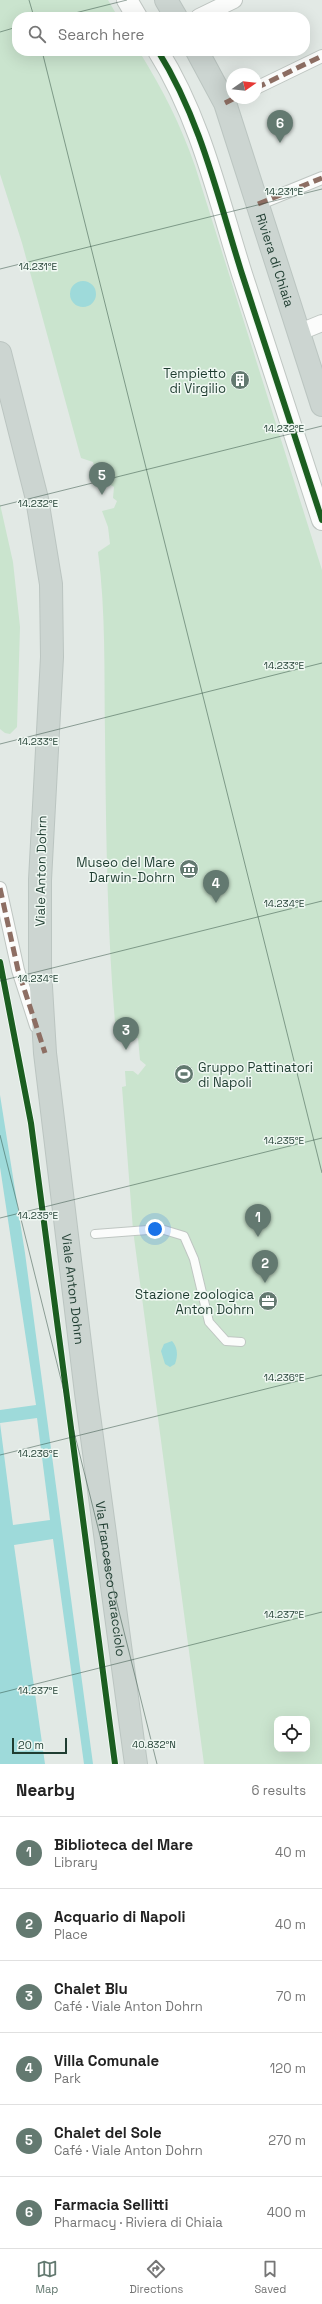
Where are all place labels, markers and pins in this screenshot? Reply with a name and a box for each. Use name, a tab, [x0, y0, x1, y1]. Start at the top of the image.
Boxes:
pin: 6	[267, 110, 293, 143]
place label: Tempietto di Virgilio	[163, 365, 226, 397]
building icon: Tempietto di Virgilio	[229, 369, 251, 391]
pin: 5	[89, 462, 115, 495]
place label: Museo del Mare Darwin-Dohrn	[76, 854, 175, 886]
museum icon: Museo del Mare Darwin-Dohrn	[178, 858, 200, 880]
pin: 4	[203, 870, 229, 903]
pin: 3	[113, 1017, 139, 1050]
place label: Gruppo Pattinatori di Napoli	[198, 1059, 313, 1091]
sports icon: Gruppo Pattinatori di Napoli	[173, 1063, 195, 1085]
pin: 1	[245, 1204, 271, 1237]
pin: 2	[252, 1250, 278, 1283]
place label: Stazione zoologica Anton Dohrn	[135, 1286, 255, 1318]
office icon: Stazione zoologica Anton Dohrn	[257, 1290, 279, 1312]

